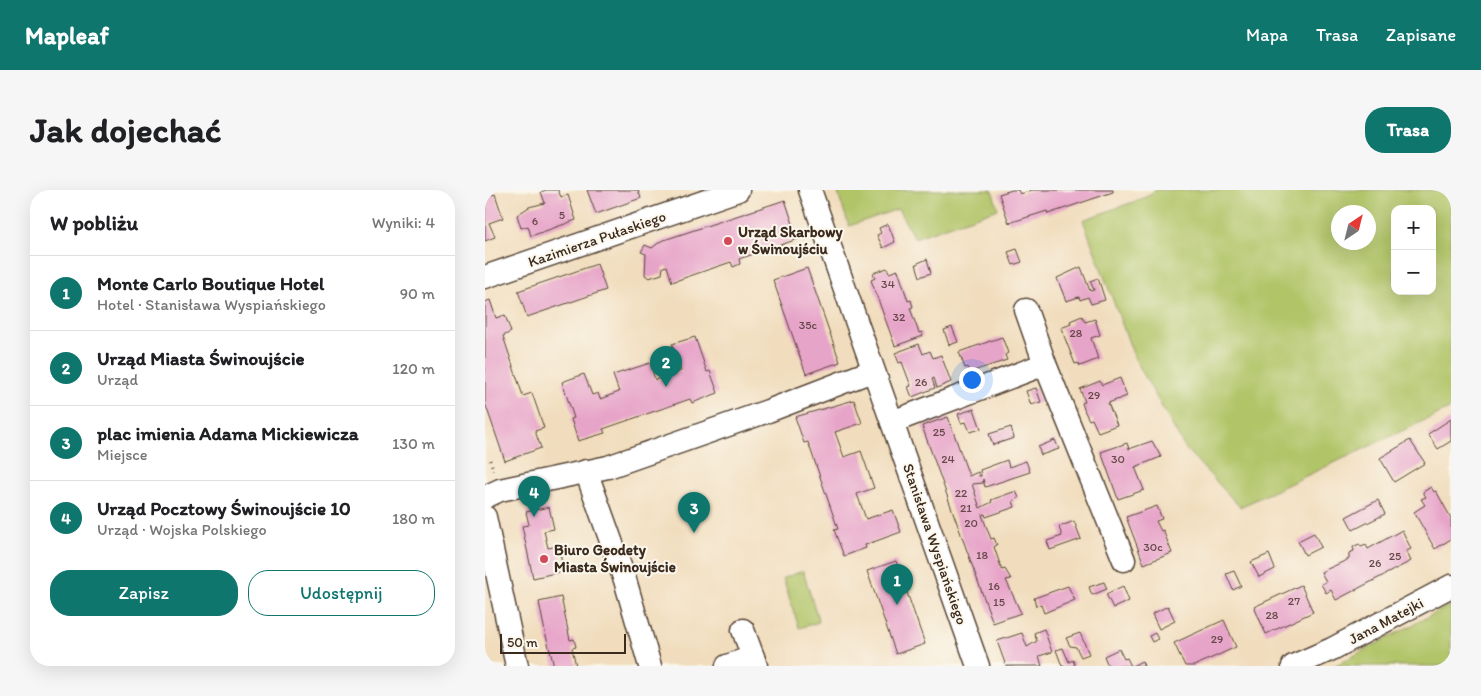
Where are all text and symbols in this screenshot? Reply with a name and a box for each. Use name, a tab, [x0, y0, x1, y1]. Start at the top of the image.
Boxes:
text: Mapleaf	[25, 21, 109, 50]
text: Mapa	[1246, 24, 1288, 46]
text: Trasa	[1316, 24, 1358, 46]
text: Zapisane	[1386, 24, 1456, 46]
button: Trasa	[1365, 107, 1451, 153]
text: Jak dojechać	[30, 109, 222, 151]
north arrow	[1331, 205, 1376, 250]
map controls	[1391, 205, 1436, 295]
button: +	[1391, 205, 1436, 250]
street label: Kazimierza Pułaskiego	[526, 207, 668, 271]
house number: 5	[559, 208, 565, 222]
text: W pobliżu	[50, 210, 138, 235]
text: Wyniki: 4	[372, 213, 435, 232]
house number: 6	[532, 214, 538, 228]
place label: Urząd Skarbowy w Świnoujściu	[738, 223, 843, 259]
marker: Urząd Skarbowy w Świnoujściu	[722, 235, 734, 247]
button: −	[1391, 250, 1436, 295]
text: Monte Carlo Boutique Hotel	[97, 272, 324, 295]
house number: 34	[881, 277, 895, 291]
text: 1	[62, 284, 70, 303]
text: 90 m	[400, 284, 435, 303]
text: Hotel · Stanisława Wyspiańskiego	[97, 295, 326, 314]
house number: 32	[893, 310, 906, 324]
house number: 35c	[799, 318, 818, 332]
house number: 28	[1070, 326, 1083, 340]
pin: 2	[650, 346, 682, 387]
text: Urząd Miasta Świnoujście	[97, 347, 305, 370]
text: 2	[62, 359, 70, 378]
text: 120 m	[392, 359, 435, 378]
your location	[959, 367, 985, 393]
text: Urząd	[97, 370, 138, 389]
house number: 26	[915, 375, 927, 389]
house number: 29	[1088, 388, 1100, 402]
text: plac imienia Adama Mickiewicza	[97, 422, 359, 445]
house number: 25	[933, 425, 945, 439]
text: 3	[62, 434, 70, 453]
text: 130 m	[392, 434, 435, 453]
text: Miejsce	[97, 445, 148, 464]
house number: 24	[941, 452, 955, 466]
house number: 30	[1111, 452, 1125, 466]
street label: Stanisława Wyspiańskiego	[899, 461, 971, 627]
pin: 4	[518, 476, 550, 517]
house number: 22	[955, 486, 968, 500]
pin: 3	[678, 492, 710, 533]
text: Urząd Pocztowy Świnoujście 10	[97, 497, 351, 520]
house number: 21	[960, 501, 972, 515]
text: 4	[61, 509, 71, 528]
text: 180 m	[392, 509, 435, 528]
house number: 20	[964, 516, 978, 530]
text: Urząd · Wojska Polskiego	[97, 520, 267, 539]
house number: 30c	[1143, 540, 1163, 554]
place label: Biuro Geodety Miasta Świnoujście	[554, 541, 676, 577]
house number: 18	[976, 548, 988, 562]
house number: 25	[1389, 549, 1401, 563]
marker: Biuro Geodety Miasta Świnoujście	[538, 553, 550, 565]
house number: 26	[1369, 556, 1381, 570]
pin: 1	[881, 564, 913, 605]
button: Zapisz	[50, 570, 238, 616]
button: Udostępnij	[248, 570, 435, 616]
house number: 16	[988, 579, 1000, 593]
house number: 27	[1288, 594, 1300, 608]
street label: Jana Matejki	[1346, 594, 1426, 648]
house number: 15	[993, 595, 1005, 609]
house number: 28	[1266, 608, 1279, 622]
scale bar	[500, 631, 626, 654]
house number: 29	[1211, 632, 1223, 646]
text: 50 m	[507, 634, 538, 651]

